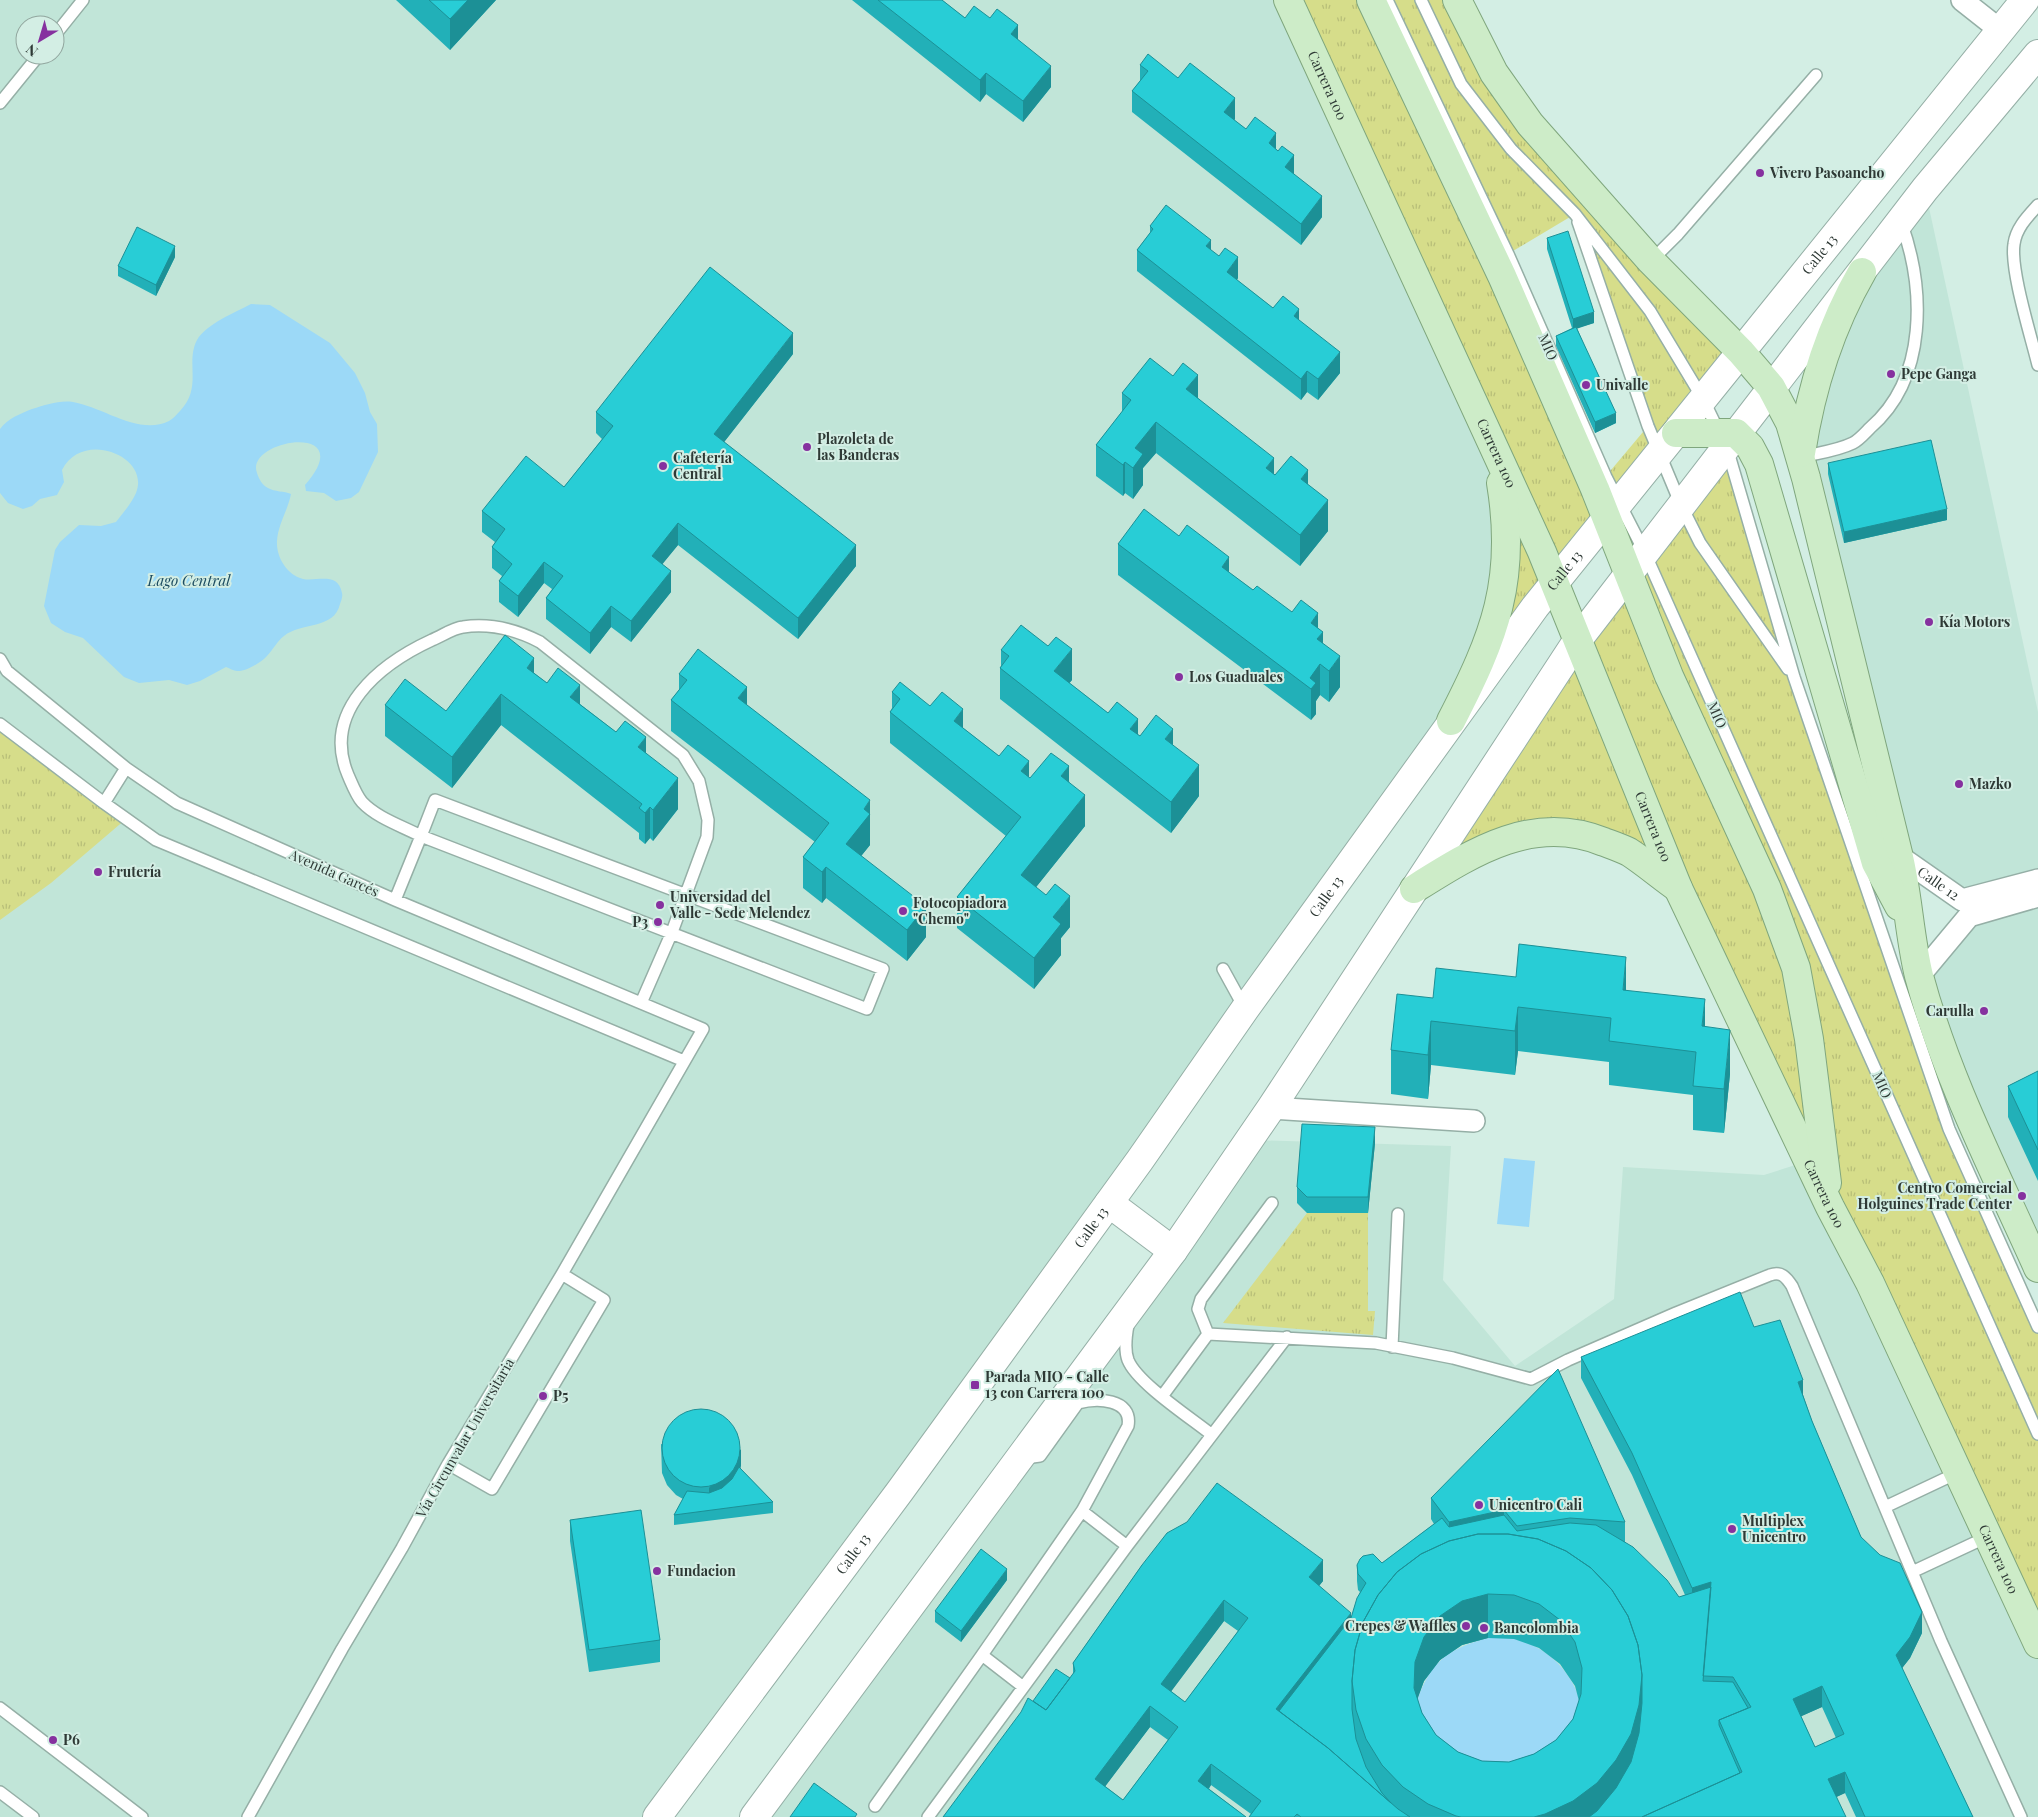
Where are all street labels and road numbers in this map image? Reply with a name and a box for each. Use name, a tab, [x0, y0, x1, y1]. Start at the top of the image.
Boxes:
street label: Carrera 100	[1304, 47, 1352, 123]
street label: Calle 13	[1797, 230, 1841, 278]
street label: MIO	[1534, 331, 1563, 363]
street label: Carrera 100	[1473, 415, 1521, 491]
street label: Calle 13	[1542, 546, 1586, 594]
street label: MIO	[1703, 699, 1732, 731]
street label: Carrera 100	[1631, 788, 1676, 865]
street label: Avenida Garcés	[285, 844, 382, 901]
street label: Calle 12	[1914, 862, 1964, 904]
street label: Calle 13	[1304, 872, 1347, 921]
street label: MIO	[1868, 1069, 1897, 1101]
street label: Carrera 100	[1800, 1156, 1849, 1231]
street label: Calle 13	[1069, 1203, 1112, 1252]
street label: Vía Circunvalar Universitaria	[410, 1354, 518, 1522]
street label: Carrera 100	[1975, 1521, 2023, 1597]
street label: Calle 13	[831, 1529, 874, 1578]

